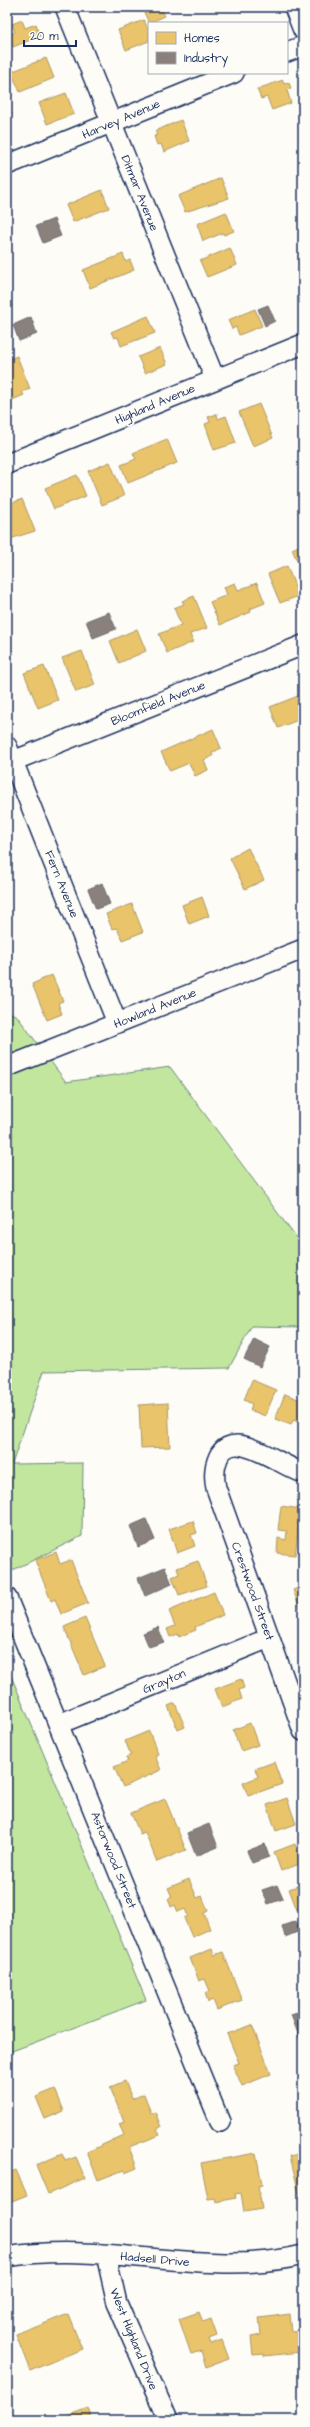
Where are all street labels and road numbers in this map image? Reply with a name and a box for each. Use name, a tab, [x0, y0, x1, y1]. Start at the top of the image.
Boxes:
street label: Harvey Avenue	[80, 95, 164, 144]
street label: Ditmar Avenue	[117, 153, 163, 234]
street label: Highland Avenue	[113, 380, 199, 430]
street label: Bloomfield Avenue	[108, 677, 208, 730]
street label: Fern Avenue	[40, 848, 83, 921]
street label: Howland Avenue	[111, 984, 199, 1033]
street label: Crestwood Street	[227, 1540, 278, 1643]
street label: Grayton	[140, 1665, 189, 1699]
street label: Astorwood Street	[86, 1809, 141, 1911]
street label: Hadsell Drive	[120, 2248, 191, 2271]
street label: West Highland Drive	[104, 2286, 162, 2394]

